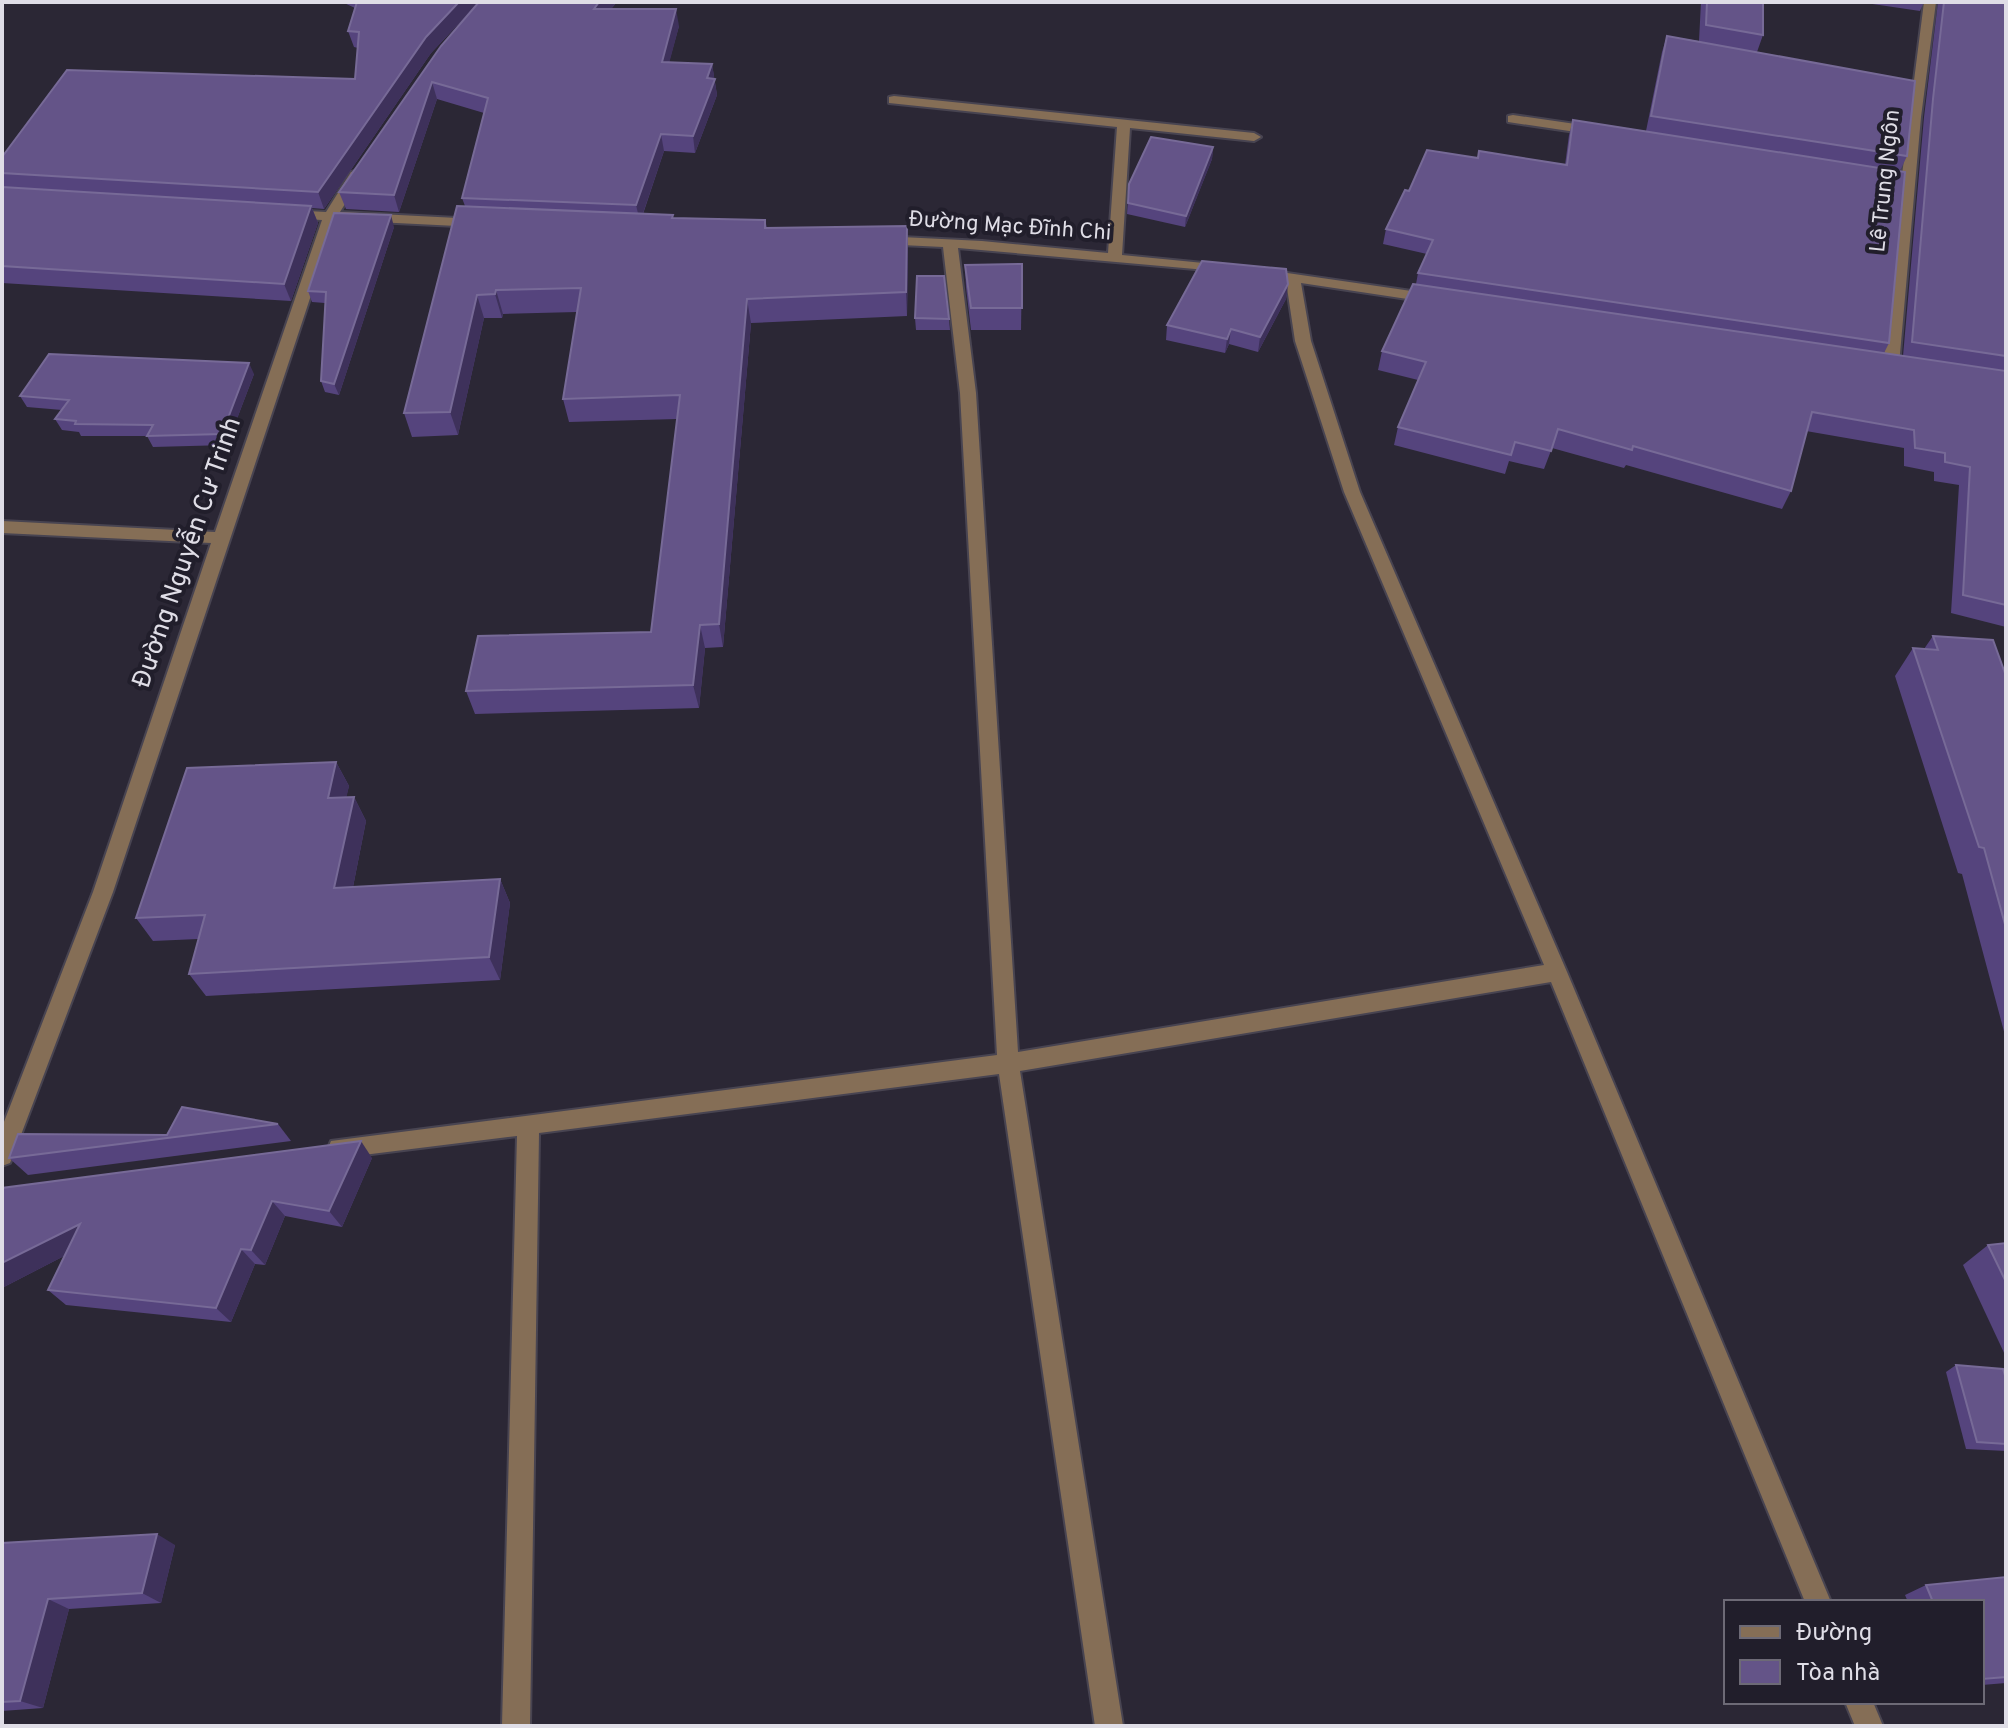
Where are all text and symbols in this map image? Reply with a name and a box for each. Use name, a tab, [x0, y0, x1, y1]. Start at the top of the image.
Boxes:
street label: Lê Trung Ngôn	[1865, 108, 1907, 254]
street label: Đường Mạc Đĩnh Chi	[908, 206, 1112, 248]
street label: Đường Nguyễn Cư Trinh	[124, 413, 250, 693]
legend	[1724, 1600, 1984, 1704]
text: Đường	[1796, 1619, 1872, 1649]
text: Tòa nhà	[1796, 1659, 1880, 1689]

